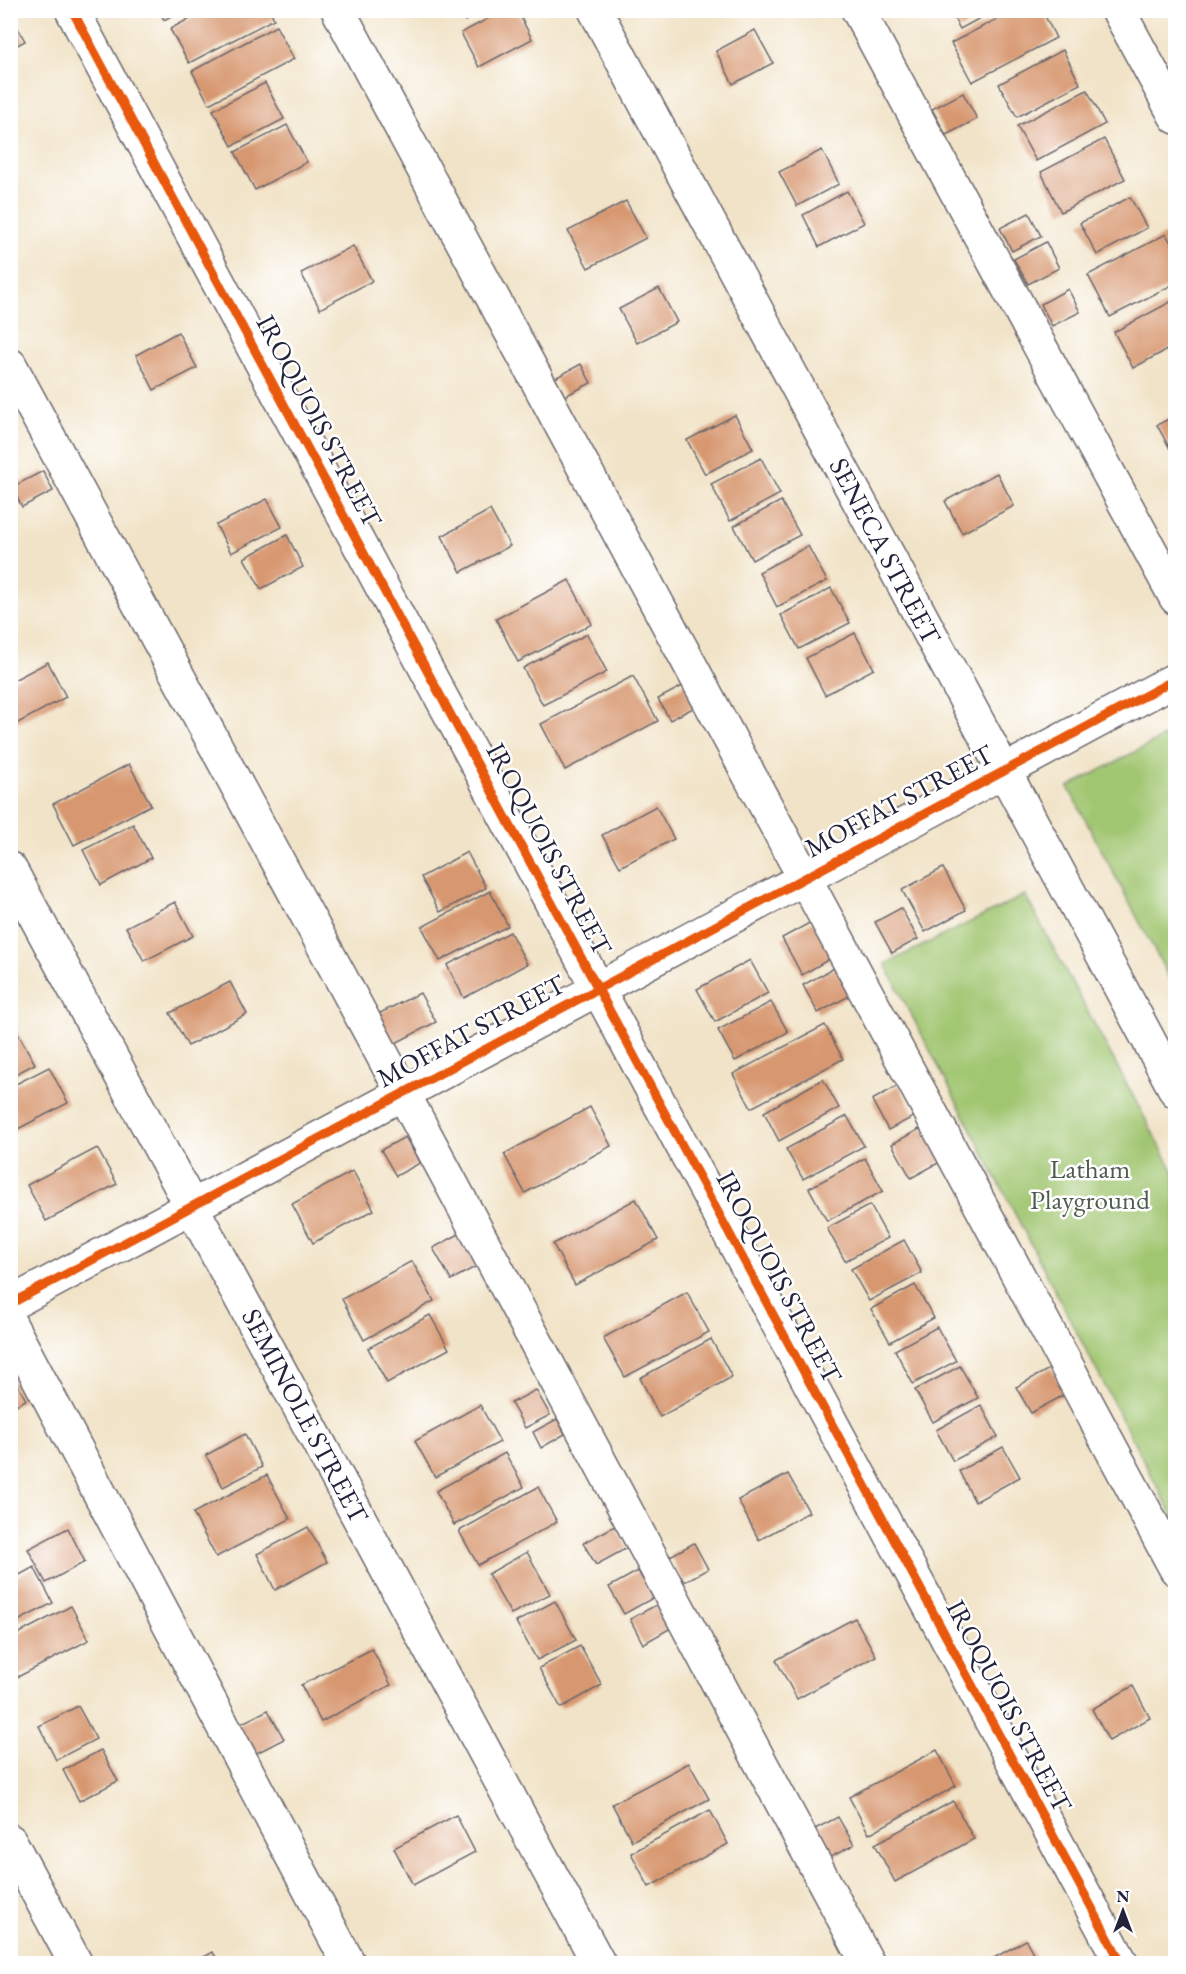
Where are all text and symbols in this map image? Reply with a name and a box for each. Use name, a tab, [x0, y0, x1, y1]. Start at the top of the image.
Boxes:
street label: IROQUOIS STREET	[249, 308, 391, 534]
street label: SENECA STREET	[822, 452, 950, 651]
street label: IROQUOIS STREET	[479, 736, 621, 962]
street label: MOFFAT STREET	[798, 736, 1000, 865]
street label: MOFFAT STREET	[370, 966, 572, 1095]
park label: Latham Playground	[1030, 1151, 1150, 1217]
street label: IROQUOIS STREET	[709, 1164, 851, 1390]
street label: SEMINOLE STREET	[234, 1302, 377, 1530]
street label: IROQUOIS STREET	[939, 1593, 1081, 1819]
north arrow	[1093, 1881, 1153, 1941]
text: N	[1117, 1886, 1130, 1907]

